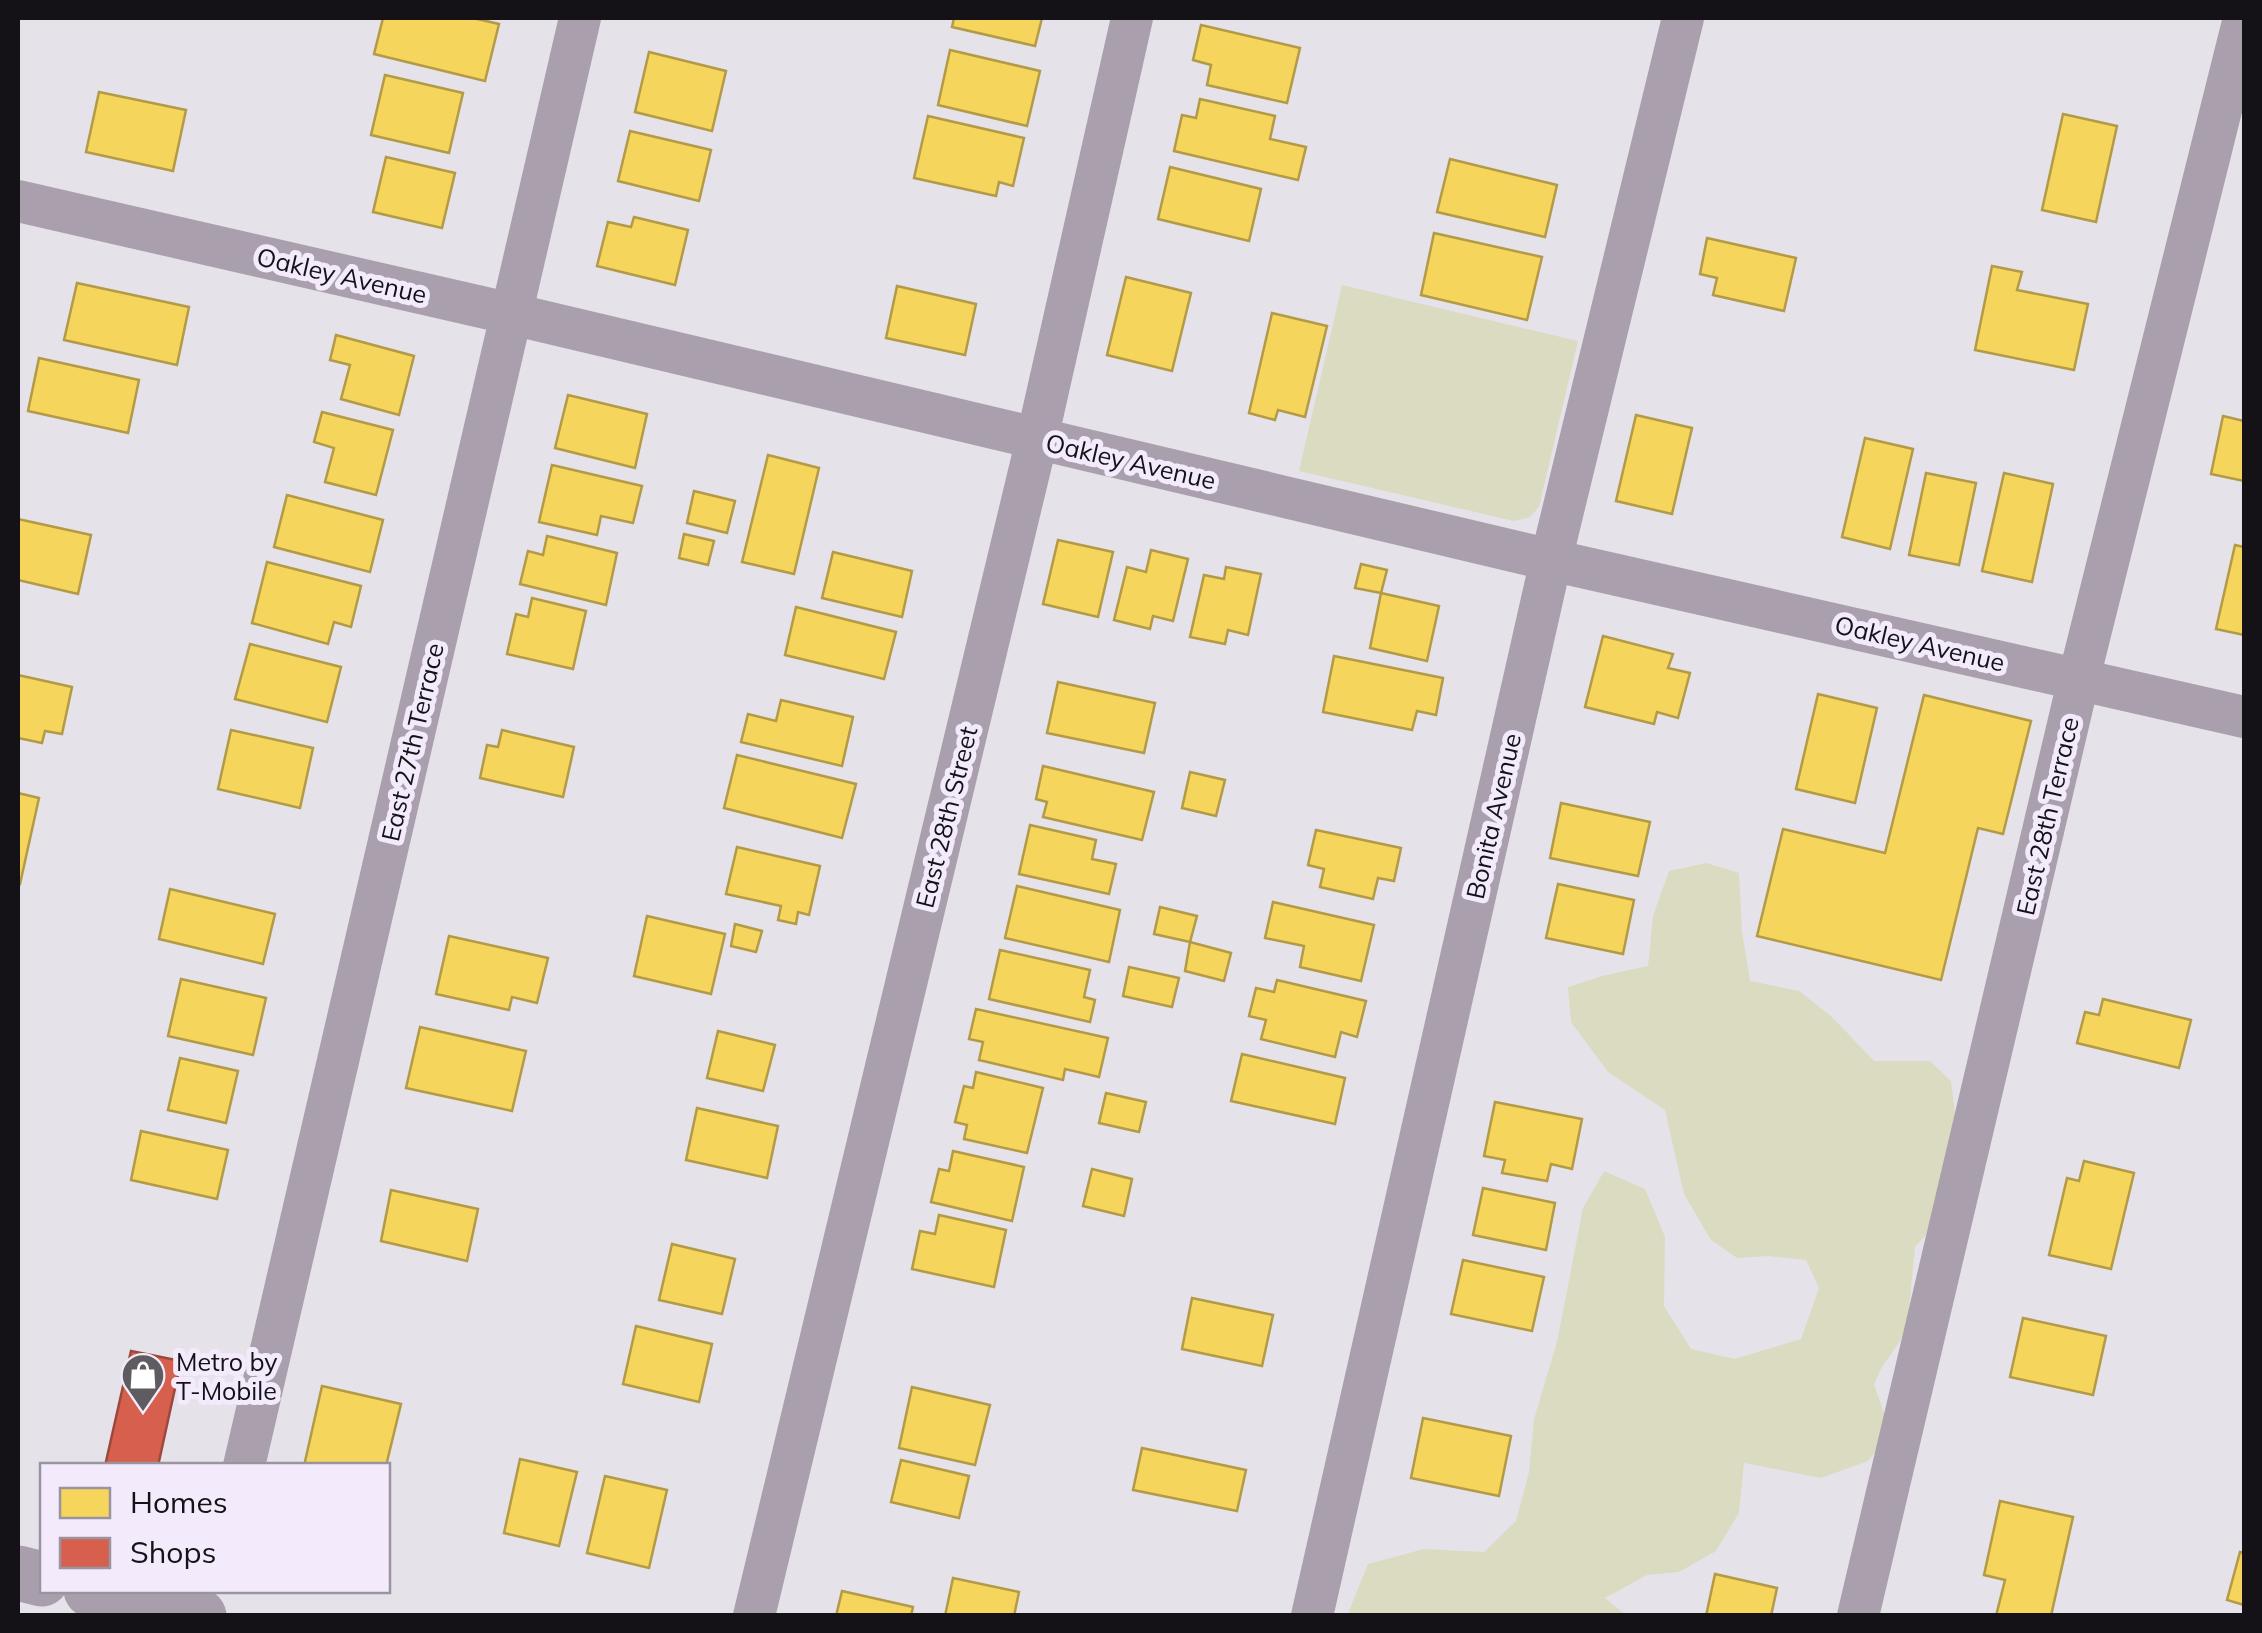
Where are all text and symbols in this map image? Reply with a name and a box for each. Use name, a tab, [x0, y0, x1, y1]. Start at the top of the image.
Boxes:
street label: Oakley Avenue	[254, 240, 430, 310]
street label: Oakley Avenue	[1043, 426, 1219, 496]
street label: Oakley Avenue	[1832, 608, 2008, 678]
street label: East 27th Terrace	[374, 640, 450, 844]
street label: East 28th Terrace	[2009, 714, 2085, 918]
street label: East 28th Street	[908, 723, 984, 911]
street label: Bonita Avenue	[1459, 730, 1527, 902]
place label: Metro by T-Mobile	[176, 1346, 278, 1406]
shop icon: Metro by T-Mobile	[120, 1352, 166, 1413]
legend	[40, 1463, 390, 1593]
text: Homes	[130, 1483, 228, 1521]
text: Shops	[130, 1533, 216, 1571]

